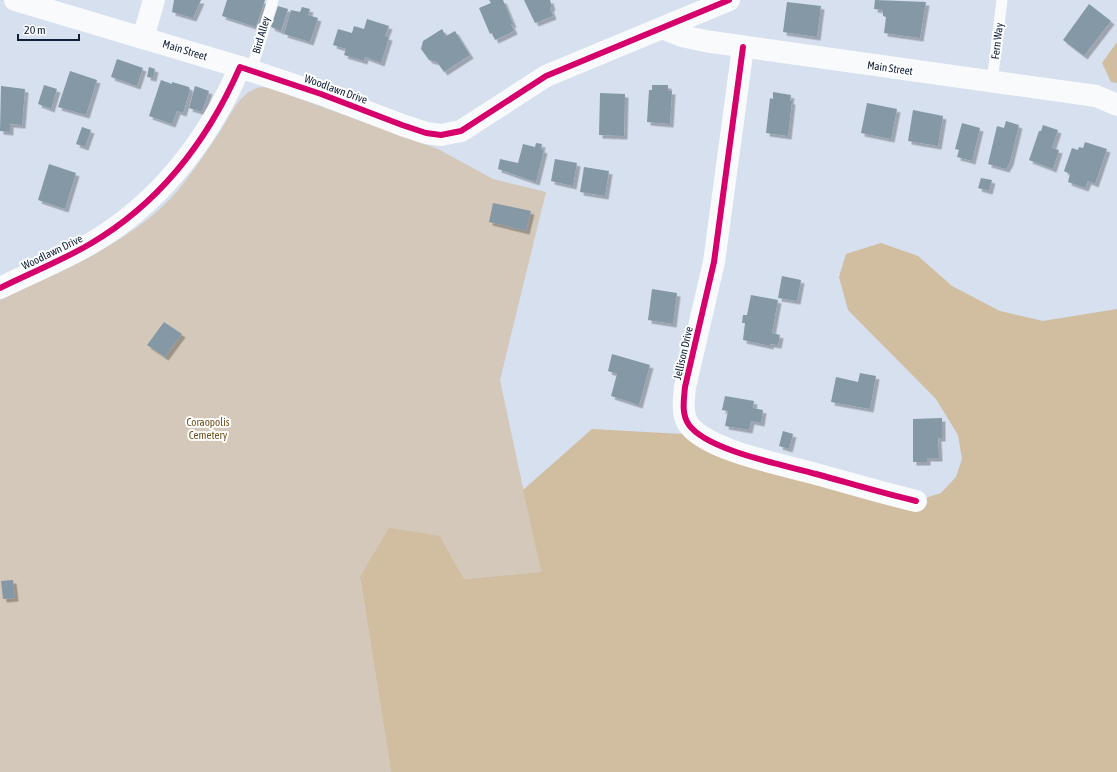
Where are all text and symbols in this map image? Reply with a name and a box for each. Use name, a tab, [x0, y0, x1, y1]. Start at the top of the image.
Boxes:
street label: Bird Alley	[250, 15, 272, 55]
scale bar	[18, 16, 79, 42]
street label: Fern Way	[989, 22, 1005, 60]
text: 20 m	[24, 23, 46, 37]
street label: Main Street	[161, 38, 209, 62]
street label: Main Street	[866, 59, 914, 77]
street label: Woodlawn Drive	[303, 72, 369, 106]
street label: Woodlawn Drive	[20, 232, 84, 272]
street label: Jellison Drive	[671, 325, 695, 381]
park label: Coraopolis Cemetery	[186, 416, 230, 441]

